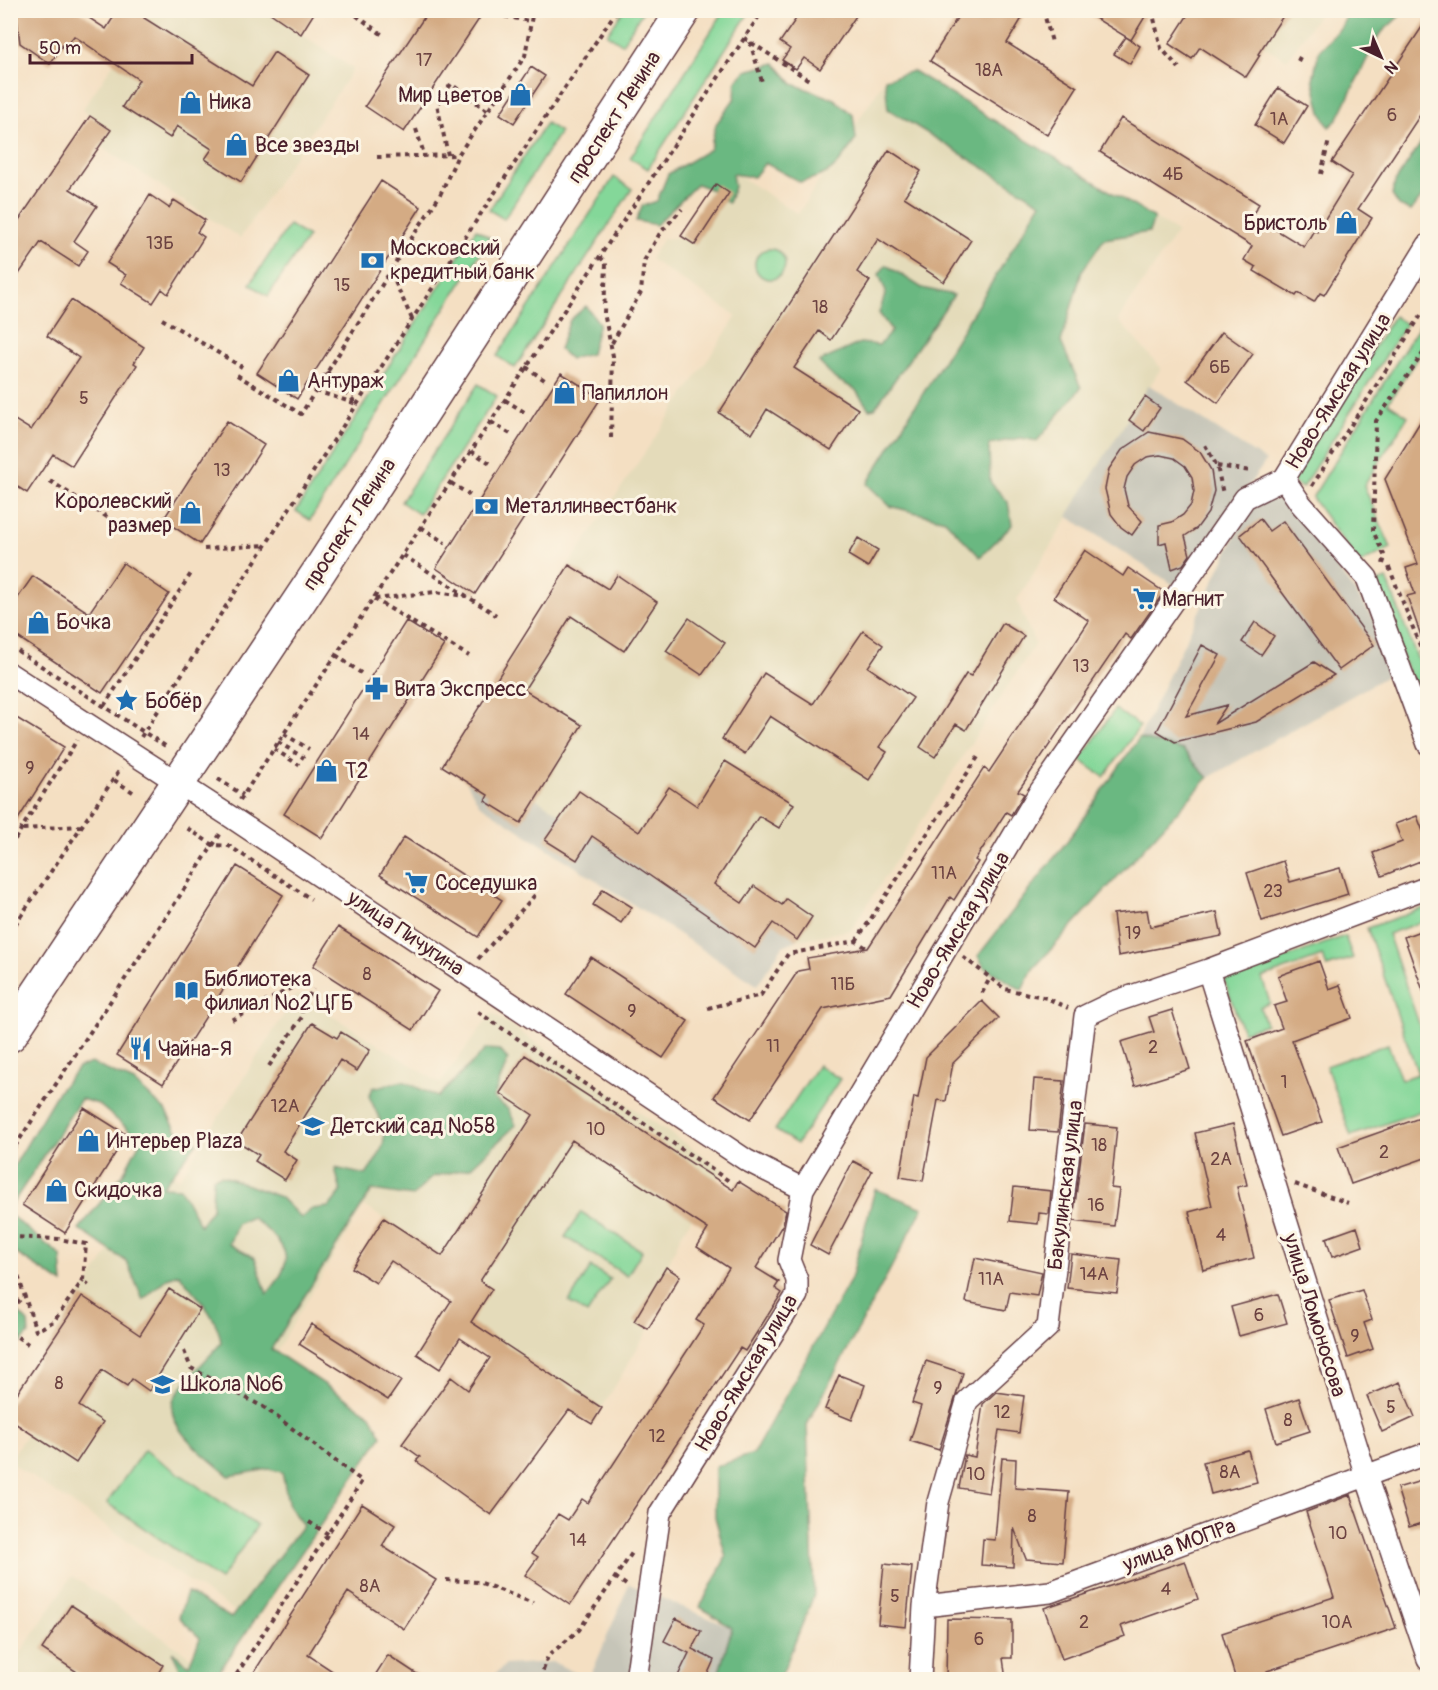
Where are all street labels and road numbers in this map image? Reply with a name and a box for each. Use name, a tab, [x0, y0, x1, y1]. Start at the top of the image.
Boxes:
street label: проспект Ленина	[562, 46, 667, 189]
street label: Ново-Ямская улица	[1280, 308, 1397, 474]
street label: проспект Ленина	[297, 453, 402, 596]
street label: Ново-Ямская улица	[901, 847, 1016, 1014]
street label: улица Пичугина	[341, 884, 469, 982]
street label: Бакулинская улица	[1042, 1099, 1089, 1272]
street label: улица Ломоносова	[1277, 1229, 1352, 1400]
street label: Ново-Ямская улица	[689, 1290, 804, 1457]
street label: улица МОПРа	[1118, 1513, 1239, 1579]

